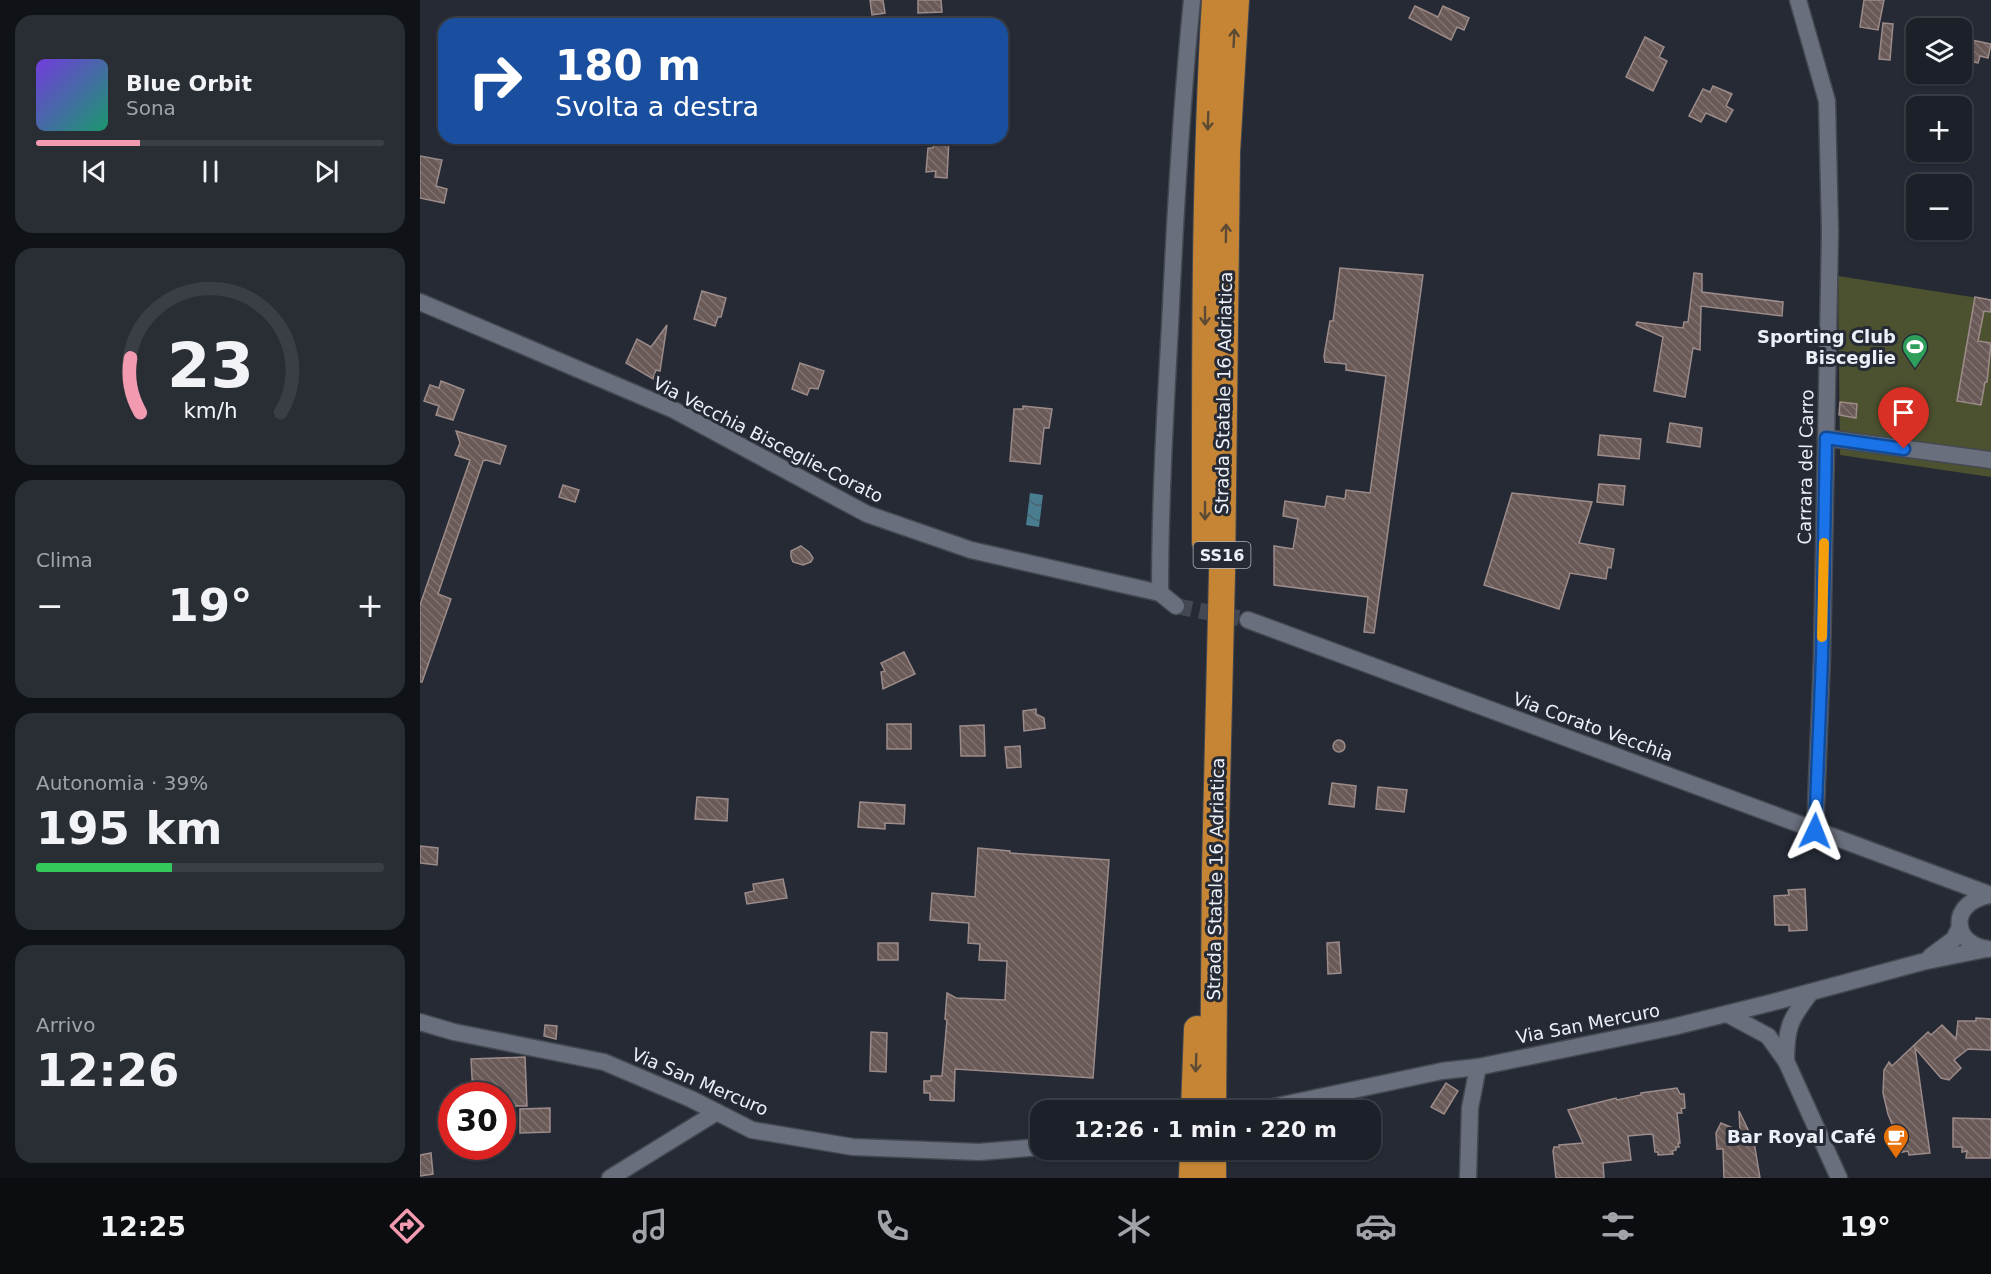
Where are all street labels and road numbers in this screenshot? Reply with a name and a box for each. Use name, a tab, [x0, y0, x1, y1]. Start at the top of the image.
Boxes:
street label: Strada Statale 16 Adriatica	[1211, 271, 1236, 515]
street label: Via Vecchia Bisceglie-Corato	[650, 372, 887, 507]
street label: Carrara del Carro	[1794, 389, 1817, 545]
road number: SS16	[1194, 542, 1250, 568]
street label: Via Corato Vecchia	[1510, 688, 1676, 765]
street label: Strada Statale 16 Adriatica	[1203, 757, 1228, 1001]
street label: Via San Mercuro	[1514, 999, 1662, 1048]
street label: Via San Mercuro	[629, 1043, 772, 1120]

